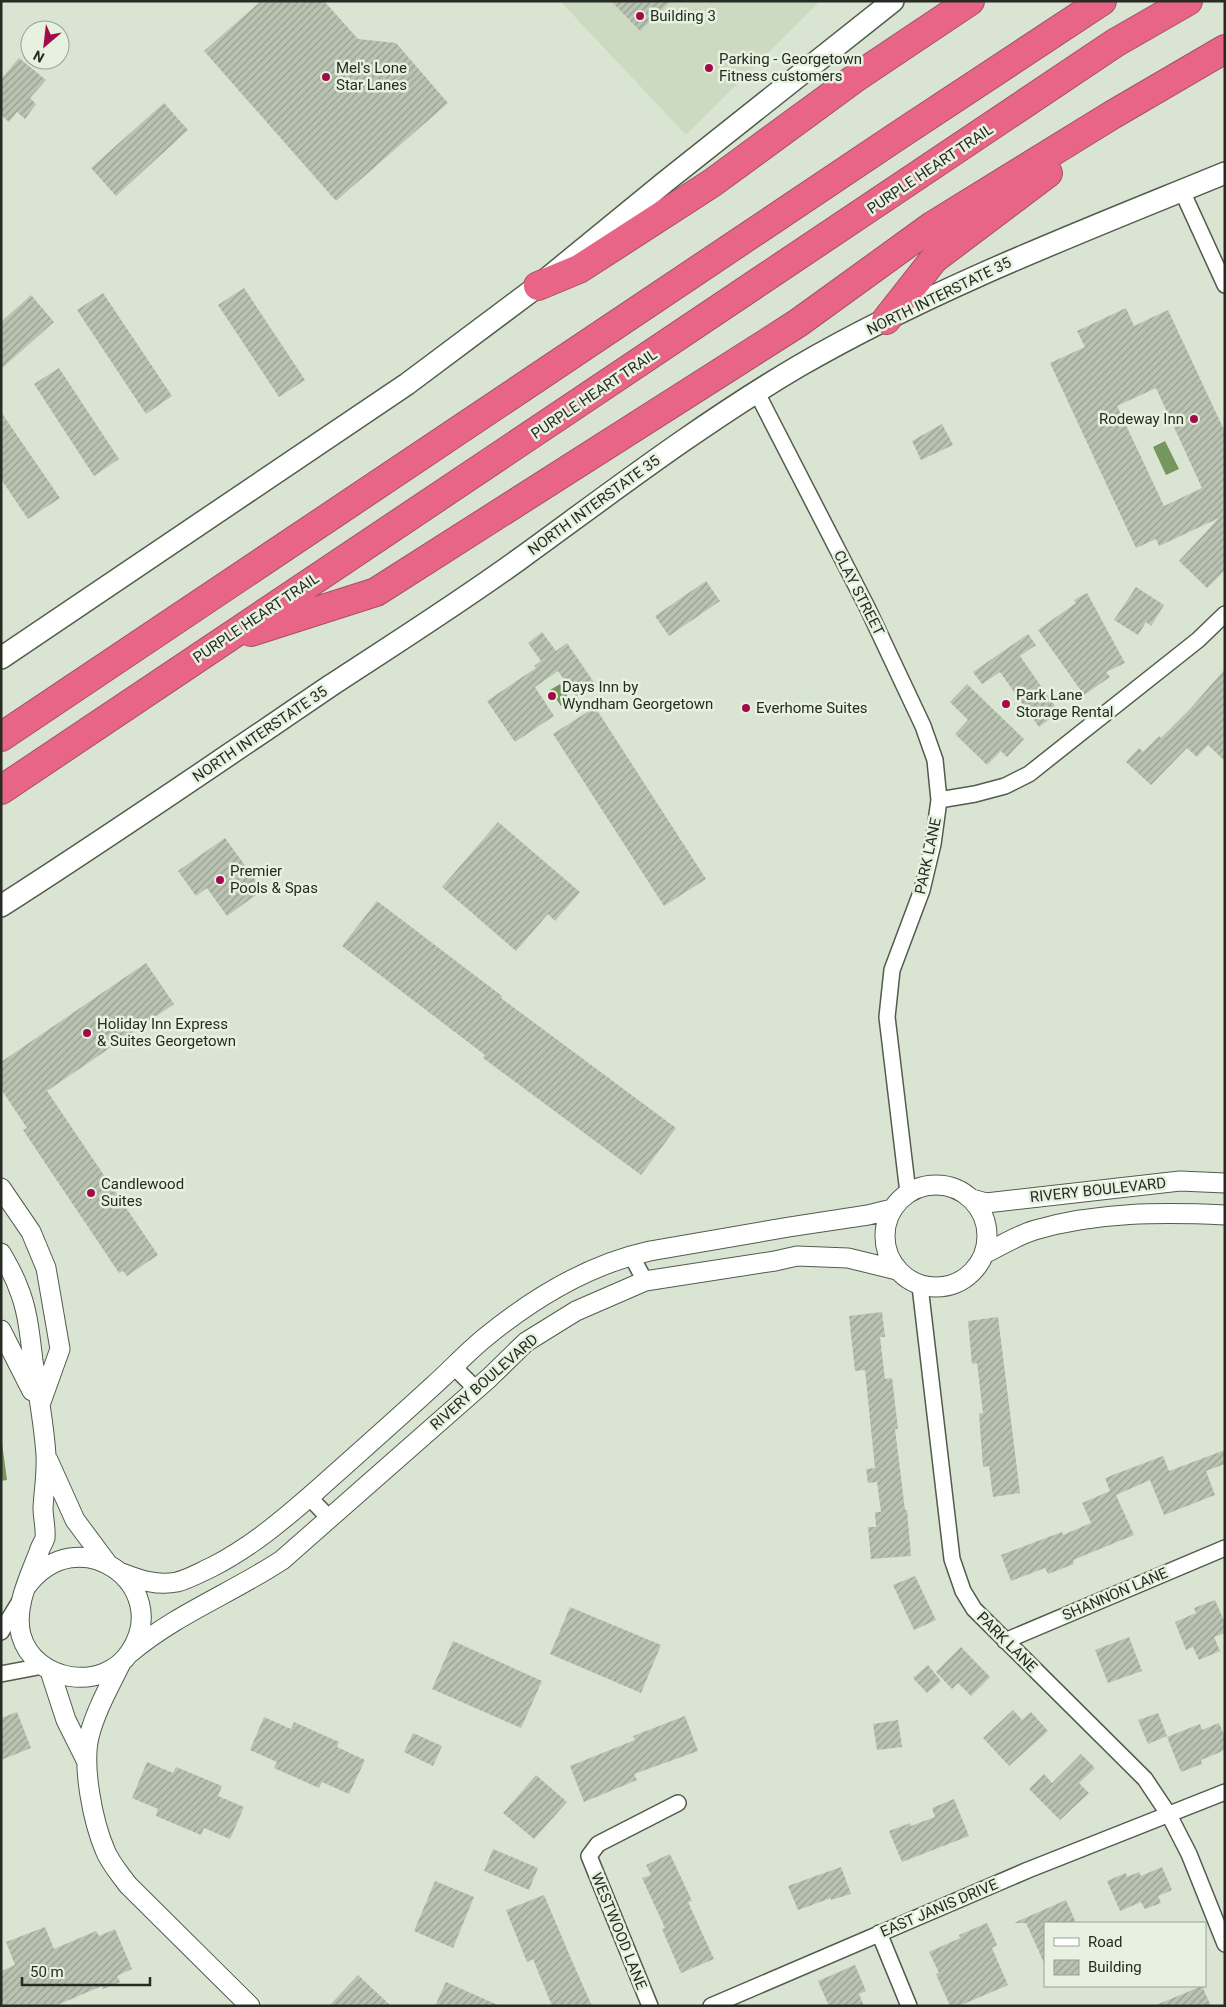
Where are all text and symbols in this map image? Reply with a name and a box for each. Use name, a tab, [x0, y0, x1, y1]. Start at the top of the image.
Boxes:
place label: Building 3	[650, 7, 716, 25]
marker: Building 3	[634, 10, 646, 22]
north arrow	[20, 20, 70, 70]
text: N	[31, 47, 47, 66]
place label: Parking - Georgetown Fitness customers	[719, 50, 862, 85]
place label: Mel's Lone Star Lanes	[336, 59, 407, 94]
marker: Parking - Georgetown Fitness customers	[703, 62, 715, 74]
marker: Mel's Lone Star Lanes	[320, 71, 332, 83]
street label: PURPLE HEART TRAIL	[864, 120, 996, 218]
street label: NORTH INTERSTATE 35	[864, 253, 1014, 339]
street label: PURPLE HEART TRAIL	[528, 345, 660, 443]
place label: Rodeway Inn	[1099, 410, 1184, 428]
marker: Rodeway Inn	[1188, 413, 1200, 425]
street label: NORTH INTERSTATE 35	[525, 451, 663, 559]
street label: CLAY STREET	[830, 547, 888, 639]
street label: PURPLE HEART TRAIL	[190, 569, 322, 667]
place label: Days Inn by Wyndham Georgetown	[562, 678, 713, 713]
street label: NORTH INTERSTATE 35	[189, 682, 331, 786]
place label: Park Lane Storage Rental	[1016, 686, 1113, 721]
marker: Days Inn by Wyndham Georgetown	[546, 690, 558, 702]
marker: Park Lane Storage Rental	[1000, 698, 1012, 710]
place label: Everhome Suites	[756, 699, 868, 717]
marker: Everhome Suites	[740, 702, 752, 714]
street label: PARK LANE	[911, 816, 945, 896]
place label: Premier Pools & Spas	[230, 862, 318, 897]
marker: Premier Pools & Spas	[214, 874, 226, 886]
place label: Holiday Inn Express & Suites Georgetown	[97, 1015, 236, 1050]
marker: Holiday Inn Express & Suites Georgetown	[81, 1027, 93, 1039]
street label: RIVERY BOULEVARD	[1029, 1174, 1167, 1206]
place label: Candlewood Suites	[101, 1175, 184, 1210]
marker: Candlewood Suites	[85, 1187, 97, 1199]
street label: RIVERY BOULEVARD	[426, 1330, 542, 1434]
street label: SHANNON LANE	[1060, 1563, 1171, 1624]
street label: PARK LANE	[973, 1608, 1041, 1676]
street label: WESTWOOD LANE	[587, 1870, 651, 1993]
street label: EAST JANIS DRIVE	[877, 1875, 1001, 1941]
legend	[1044, 1922, 1206, 1987]
text: Road	[1088, 1933, 1122, 1951]
scale bar	[22, 1954, 150, 1986]
text: Building	[1088, 1958, 1142, 1976]
text: 50 m	[30, 1963, 64, 1981]

